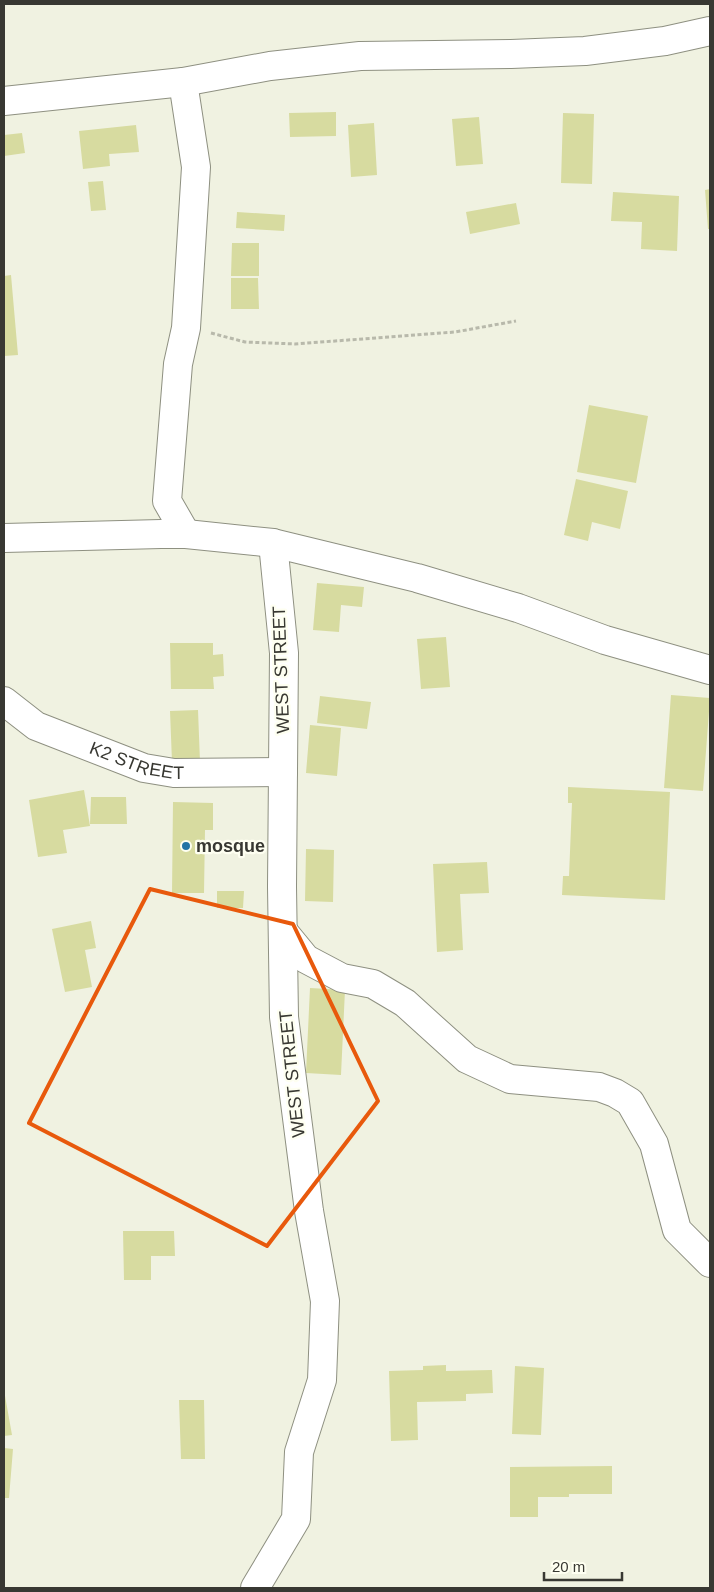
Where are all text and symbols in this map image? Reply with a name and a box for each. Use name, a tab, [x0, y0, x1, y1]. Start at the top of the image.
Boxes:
street label: WEST STREET	[269, 606, 293, 734]
street label: K2 STREET	[87, 738, 184, 783]
place label: mosque	[196, 836, 265, 856]
marker: mosque	[180, 840, 192, 852]
street label: WEST STREET	[275, 1009, 309, 1139]
scale bar	[544, 1550, 622, 1582]
text: 20 m	[552, 1558, 585, 1575]

